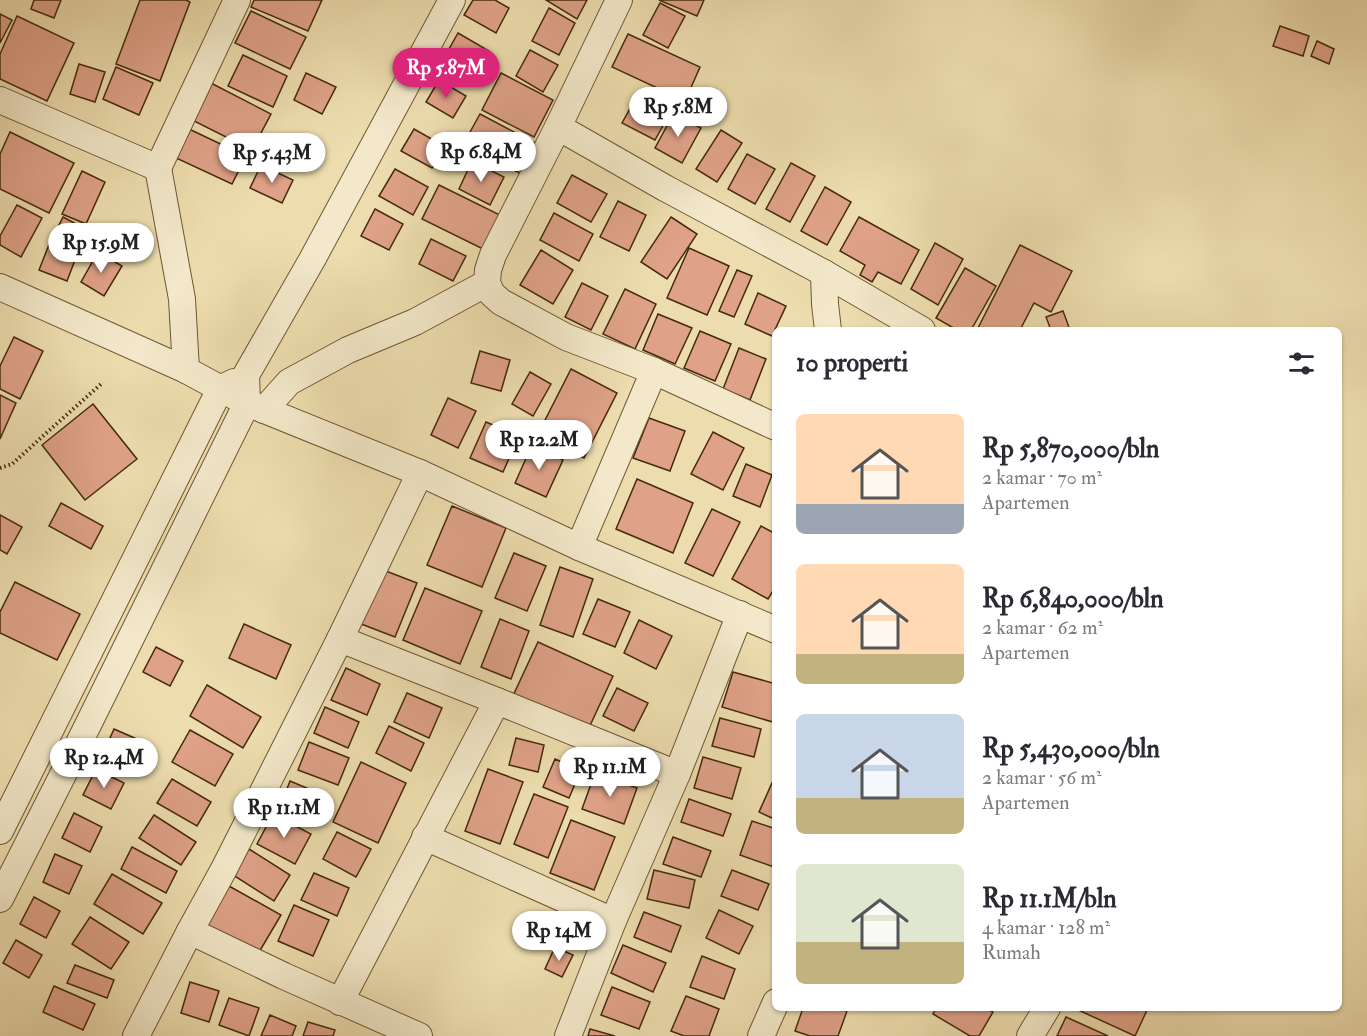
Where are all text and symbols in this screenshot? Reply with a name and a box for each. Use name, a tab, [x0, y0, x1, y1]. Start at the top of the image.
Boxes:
pin: Rp 5.87M	[384, 48, 508, 99]
text: Rp 5.87M	[407, 55, 485, 80]
pin: Rp 5.8M	[623, 87, 733, 138]
text: Rp 5.8M	[643, 94, 713, 119]
pin: Rp 6.84M	[419, 132, 543, 183]
pin: Rp 5.43M	[210, 133, 334, 184]
text: Rp 6.84M	[440, 139, 522, 164]
text: Rp 5.43M	[232, 140, 312, 165]
pin: Rp 15.9M	[39, 223, 163, 274]
text: Rp 15.9M	[62, 230, 140, 255]
text: 10 properti	[796, 347, 908, 379]
icon: filters	[1285, 347, 1318, 380]
pin: Rp 12.2M	[477, 420, 601, 471]
text: Rp 12.2M	[499, 427, 579, 452]
text: Rp 5,870,000/bln	[982, 433, 1159, 465]
icon: home	[844, 438, 916, 510]
text: 2 kamar · 70 m²	[982, 465, 1102, 490]
text: Apartemen	[982, 490, 1069, 515]
text: Rp 6,840,000/bln	[982, 583, 1164, 615]
icon: home	[844, 588, 916, 660]
text: 2 kamar · 62 m²	[982, 615, 1103, 640]
text: Apartemen	[982, 640, 1069, 665]
text: Rp 5,430,000/bln	[982, 733, 1160, 765]
pin: Rp 12.4M	[42, 738, 166, 789]
icon: home	[844, 738, 916, 810]
text: Rp 12.4M	[64, 745, 144, 770]
pin: Rp 11.1M	[548, 747, 672, 798]
text: Rp 11.1M	[573, 754, 647, 779]
text: 2 kamar · 56 m²	[982, 765, 1102, 790]
pin: Rp 11.1M	[222, 788, 346, 839]
text: Apartemen	[982, 790, 1069, 815]
text: Rp 11.1M	[247, 795, 321, 820]
text: Rp 11.1M/bln	[982, 883, 1117, 915]
icon: home	[844, 888, 916, 960]
pin: Rp 14M	[510, 911, 608, 962]
text: 4 kamar · 128 m²	[982, 915, 1110, 940]
text: Rp 14M	[526, 918, 592, 943]
text: Rumah	[982, 940, 1041, 965]

